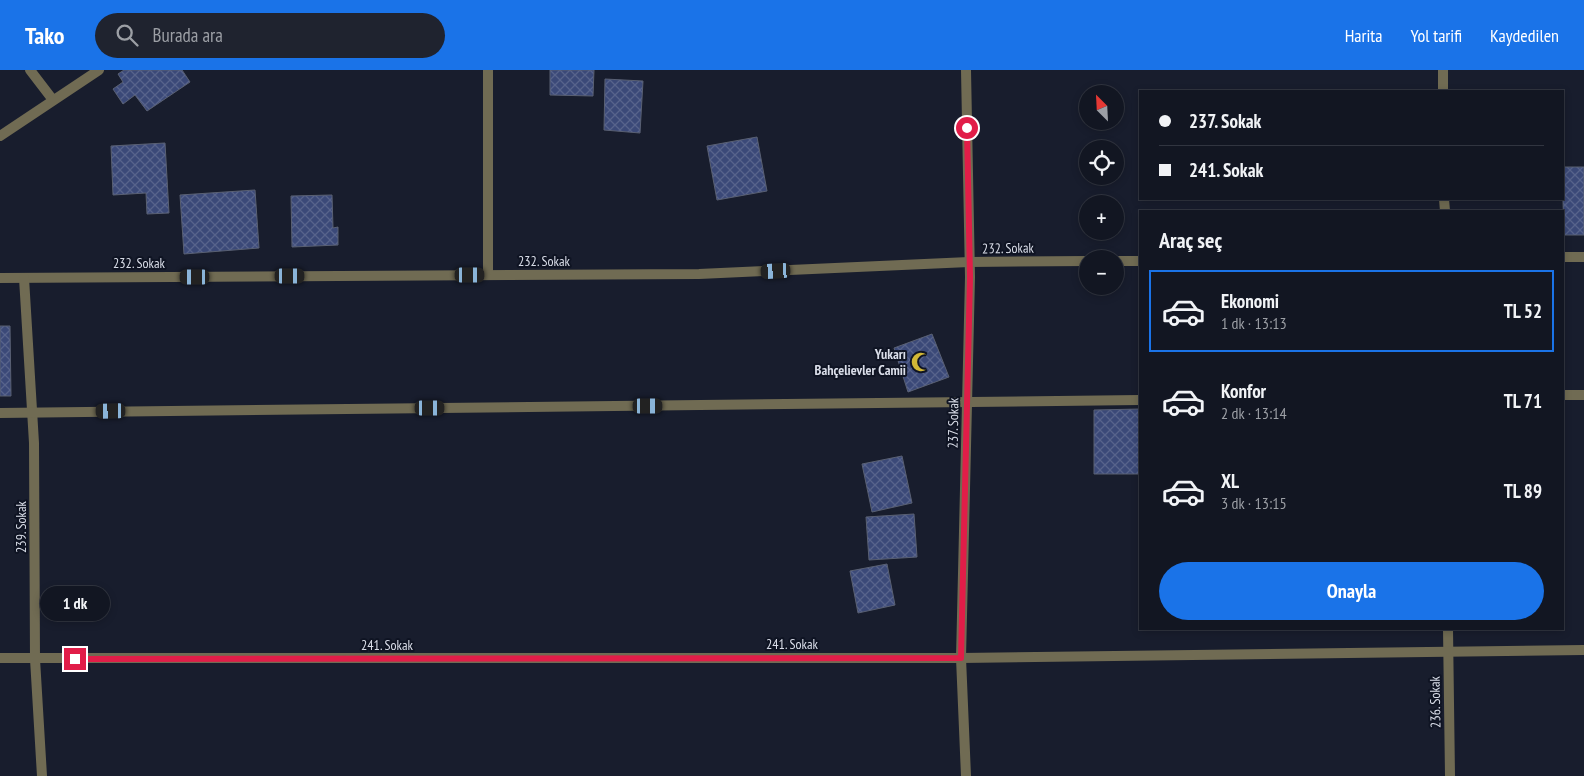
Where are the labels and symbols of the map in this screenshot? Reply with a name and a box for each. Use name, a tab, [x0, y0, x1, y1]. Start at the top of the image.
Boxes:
north arrow	[1079, 85, 1124, 130]
route start	[956, 117, 978, 139]
street label: 232. Sokak	[982, 239, 1035, 257]
street label: 232. Sokak	[518, 252, 571, 270]
street label: 232. Sokak	[113, 254, 166, 272]
car	[760, 263, 791, 279]
car	[455, 268, 485, 283]
car	[275, 269, 305, 284]
car	[180, 270, 210, 285]
place label: Yukarı Bahçelievler Camii	[815, 345, 906, 379]
mosque icon: Yukarı Bahçelievler Camii	[910, 351, 932, 373]
street label: 237. Sokak	[944, 397, 962, 448]
car	[633, 399, 663, 414]
car	[415, 401, 445, 416]
car	[95, 403, 126, 419]
street label: 239. Sokak	[12, 500, 30, 553]
callout: 1 dk	[40, 586, 110, 622]
street label: 241. Sokak	[766, 635, 819, 653]
street label: 241. Sokak	[361, 636, 414, 654]
route end	[64, 648, 86, 670]
street label: 236. Sokak	[1426, 675, 1444, 728]

